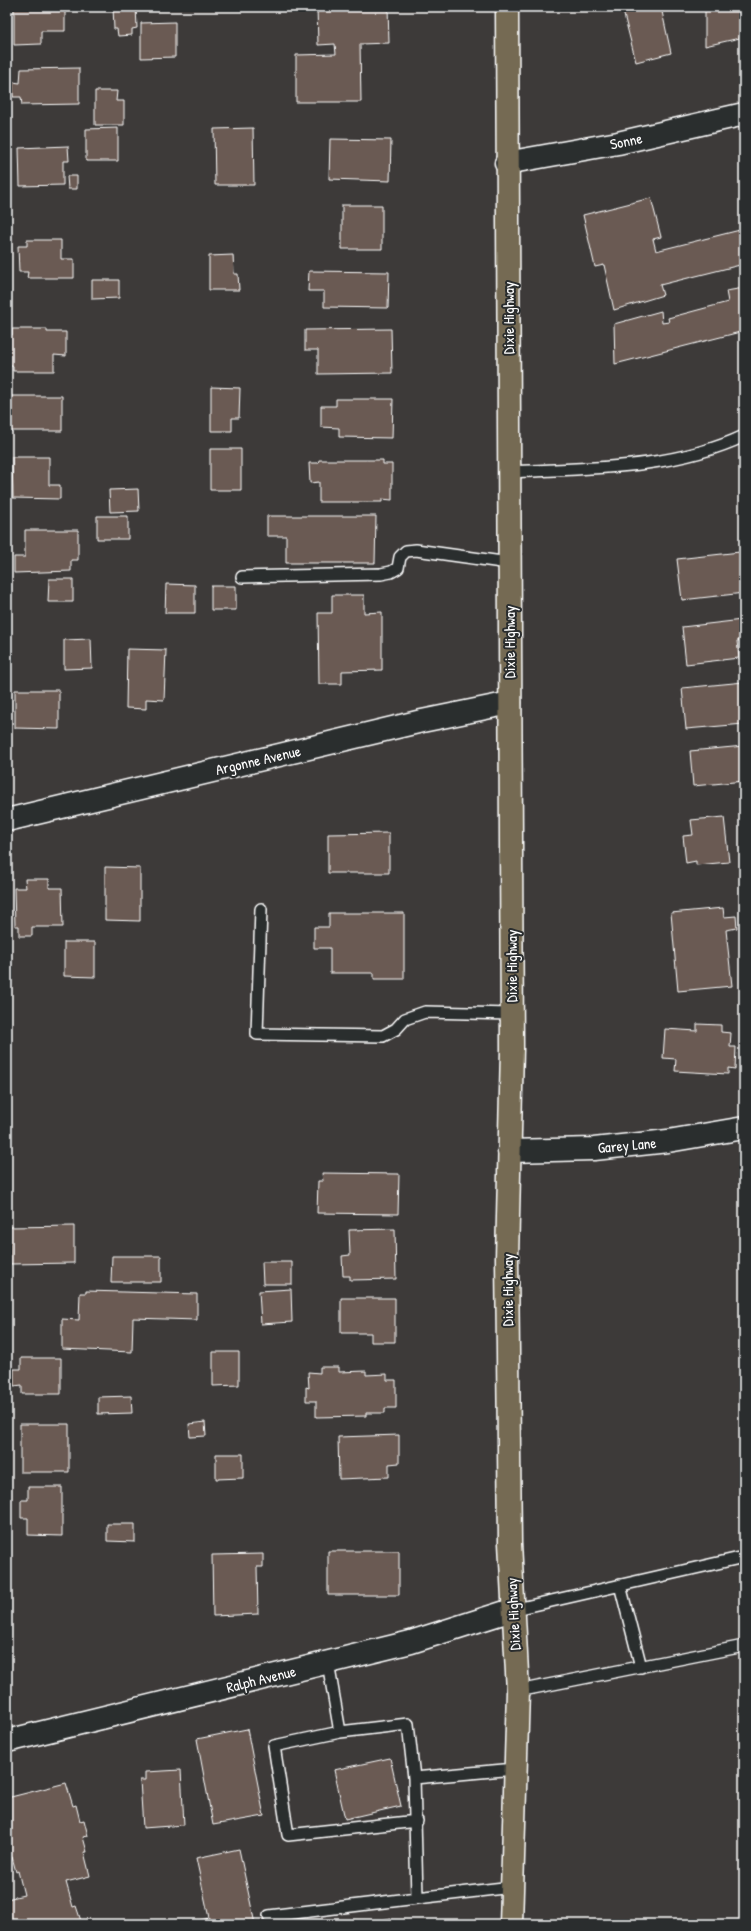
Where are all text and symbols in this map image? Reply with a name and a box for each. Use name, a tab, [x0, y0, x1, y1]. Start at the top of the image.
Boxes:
street label: Sonne	[608, 127, 644, 155]
street label: Dixie Highway	[498, 282, 519, 354]
street label: Dixie Highway	[499, 606, 520, 678]
street label: Argonne Avenue	[213, 740, 303, 780]
street label: Dixie Highway	[501, 930, 522, 1002]
street label: Garey Lane	[597, 1132, 657, 1158]
street label: Dixie Highway	[497, 1254, 518, 1326]
street label: Dixie Highway	[501, 1577, 525, 1651]
street label: Ralph Avenue	[224, 1660, 298, 1698]

